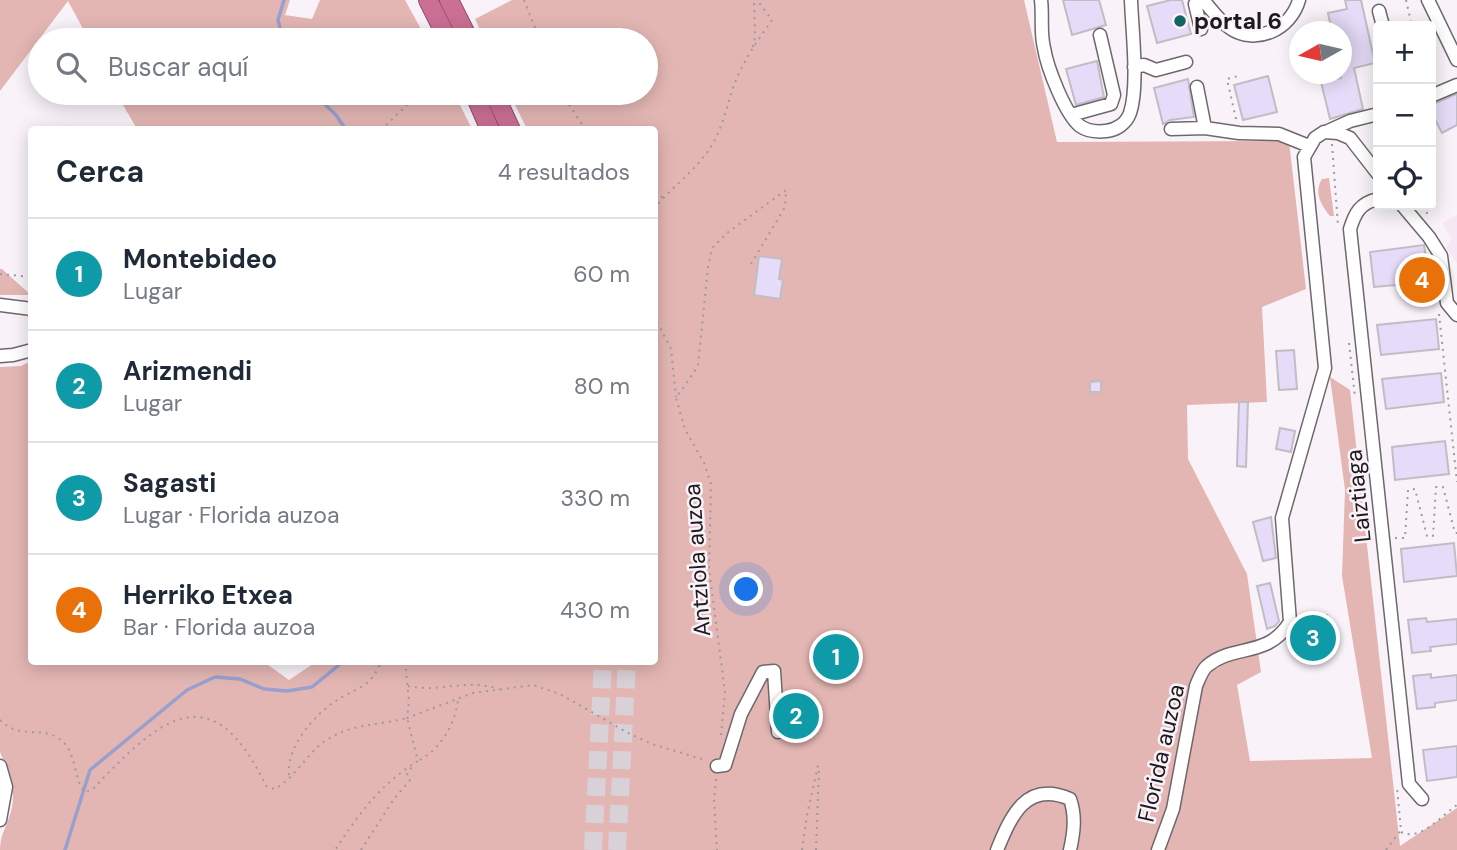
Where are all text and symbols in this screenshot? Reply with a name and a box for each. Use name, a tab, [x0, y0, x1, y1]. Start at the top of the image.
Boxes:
place label: portal 6	[1194, 6, 1282, 36]
marker: portal 6	[1172, 13, 1188, 29]
north arrow	[1289, 21, 1352, 84]
map controls	[1373, 21, 1436, 210]
button: +	[1373, 21, 1436, 84]
search box	[28, 28, 658, 105]
icon: search	[52, 48, 90, 86]
text: Buscar aquí	[108, 50, 248, 84]
button: −	[1373, 84, 1436, 147]
button: locate	[1373, 147, 1436, 210]
text: Cerca	[56, 152, 144, 191]
text: 4 resultados	[498, 157, 630, 187]
text: Montebideo	[123, 242, 277, 276]
pin: 4	[1399, 254, 1445, 306]
text: 1	[75, 259, 83, 289]
text: 60 m	[573, 259, 630, 289]
text: Lugar	[123, 276, 182, 306]
text: Arizmendi	[123, 354, 252, 388]
text: 2	[72, 371, 86, 401]
text: 80 m	[574, 371, 630, 401]
text: Lugar	[123, 388, 182, 418]
street label: Laiztiaga	[1338, 448, 1378, 544]
text: Sagasti	[123, 466, 217, 500]
street label: Antziola auzoa	[677, 482, 717, 638]
text: 3	[72, 483, 86, 513]
text: 330 m	[560, 483, 630, 513]
text: Lugar · Florida auzoa	[123, 500, 339, 530]
your location	[729, 572, 763, 606]
text: Herriko Etxea	[123, 578, 293, 612]
text: 4	[72, 595, 86, 625]
text: 430 m	[560, 595, 630, 625]
text: Bar · Florida auzoa	[123, 612, 315, 642]
pin: 3	[1290, 612, 1336, 664]
pin: 1	[813, 631, 859, 683]
street label: Florida auzoa	[1131, 681, 1191, 825]
pin: 2	[773, 690, 819, 742]

